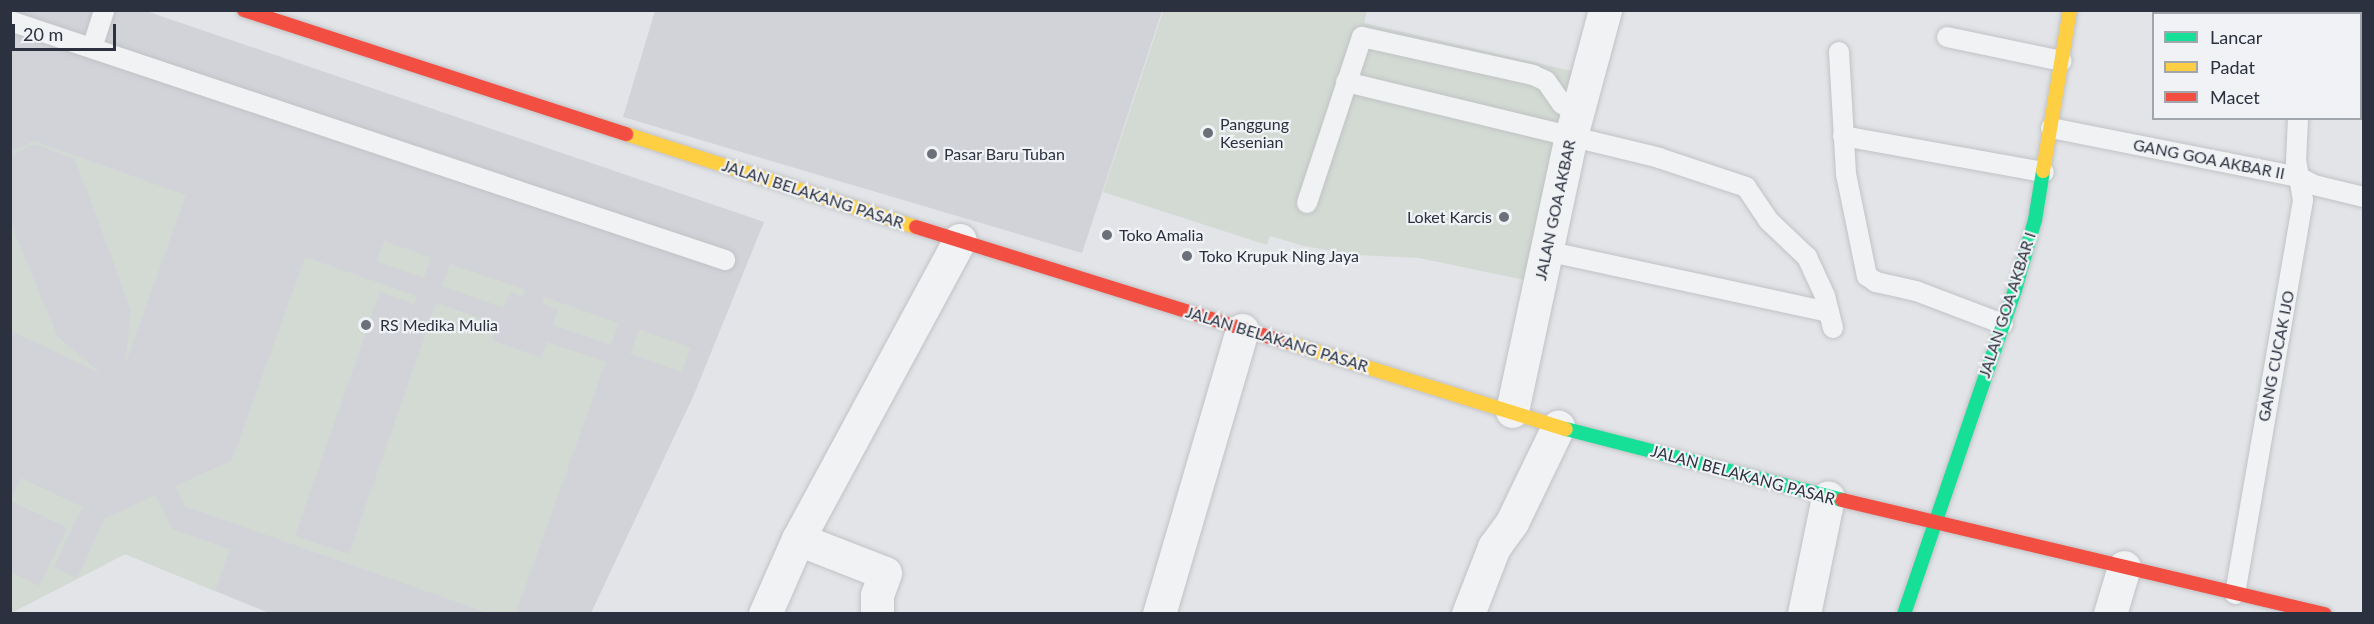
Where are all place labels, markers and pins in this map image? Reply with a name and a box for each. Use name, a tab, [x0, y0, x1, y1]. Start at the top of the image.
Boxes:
place label: Panggung Kesenian	[1220, 114, 1289, 152]
marker: Panggung Kesenian	[1201, 126, 1215, 140]
place label: Pasar Baru Tuban	[944, 144, 1066, 164]
marker: Pasar Baru Tuban	[925, 147, 939, 161]
place label: Loket Karcis	[1407, 207, 1492, 227]
marker: Loket Karcis	[1497, 210, 1511, 224]
place label: Toko Amalia	[1119, 225, 1204, 245]
marker: Toko Amalia	[1100, 228, 1114, 242]
place label: Toko Krupuk Ning Jaya	[1199, 246, 1359, 266]
marker: Toko Krupuk Ning Jaya	[1180, 249, 1194, 263]
place label: RS Medika Mulia	[380, 315, 498, 335]
marker: RS Medika Mulia	[357, 316, 375, 334]

